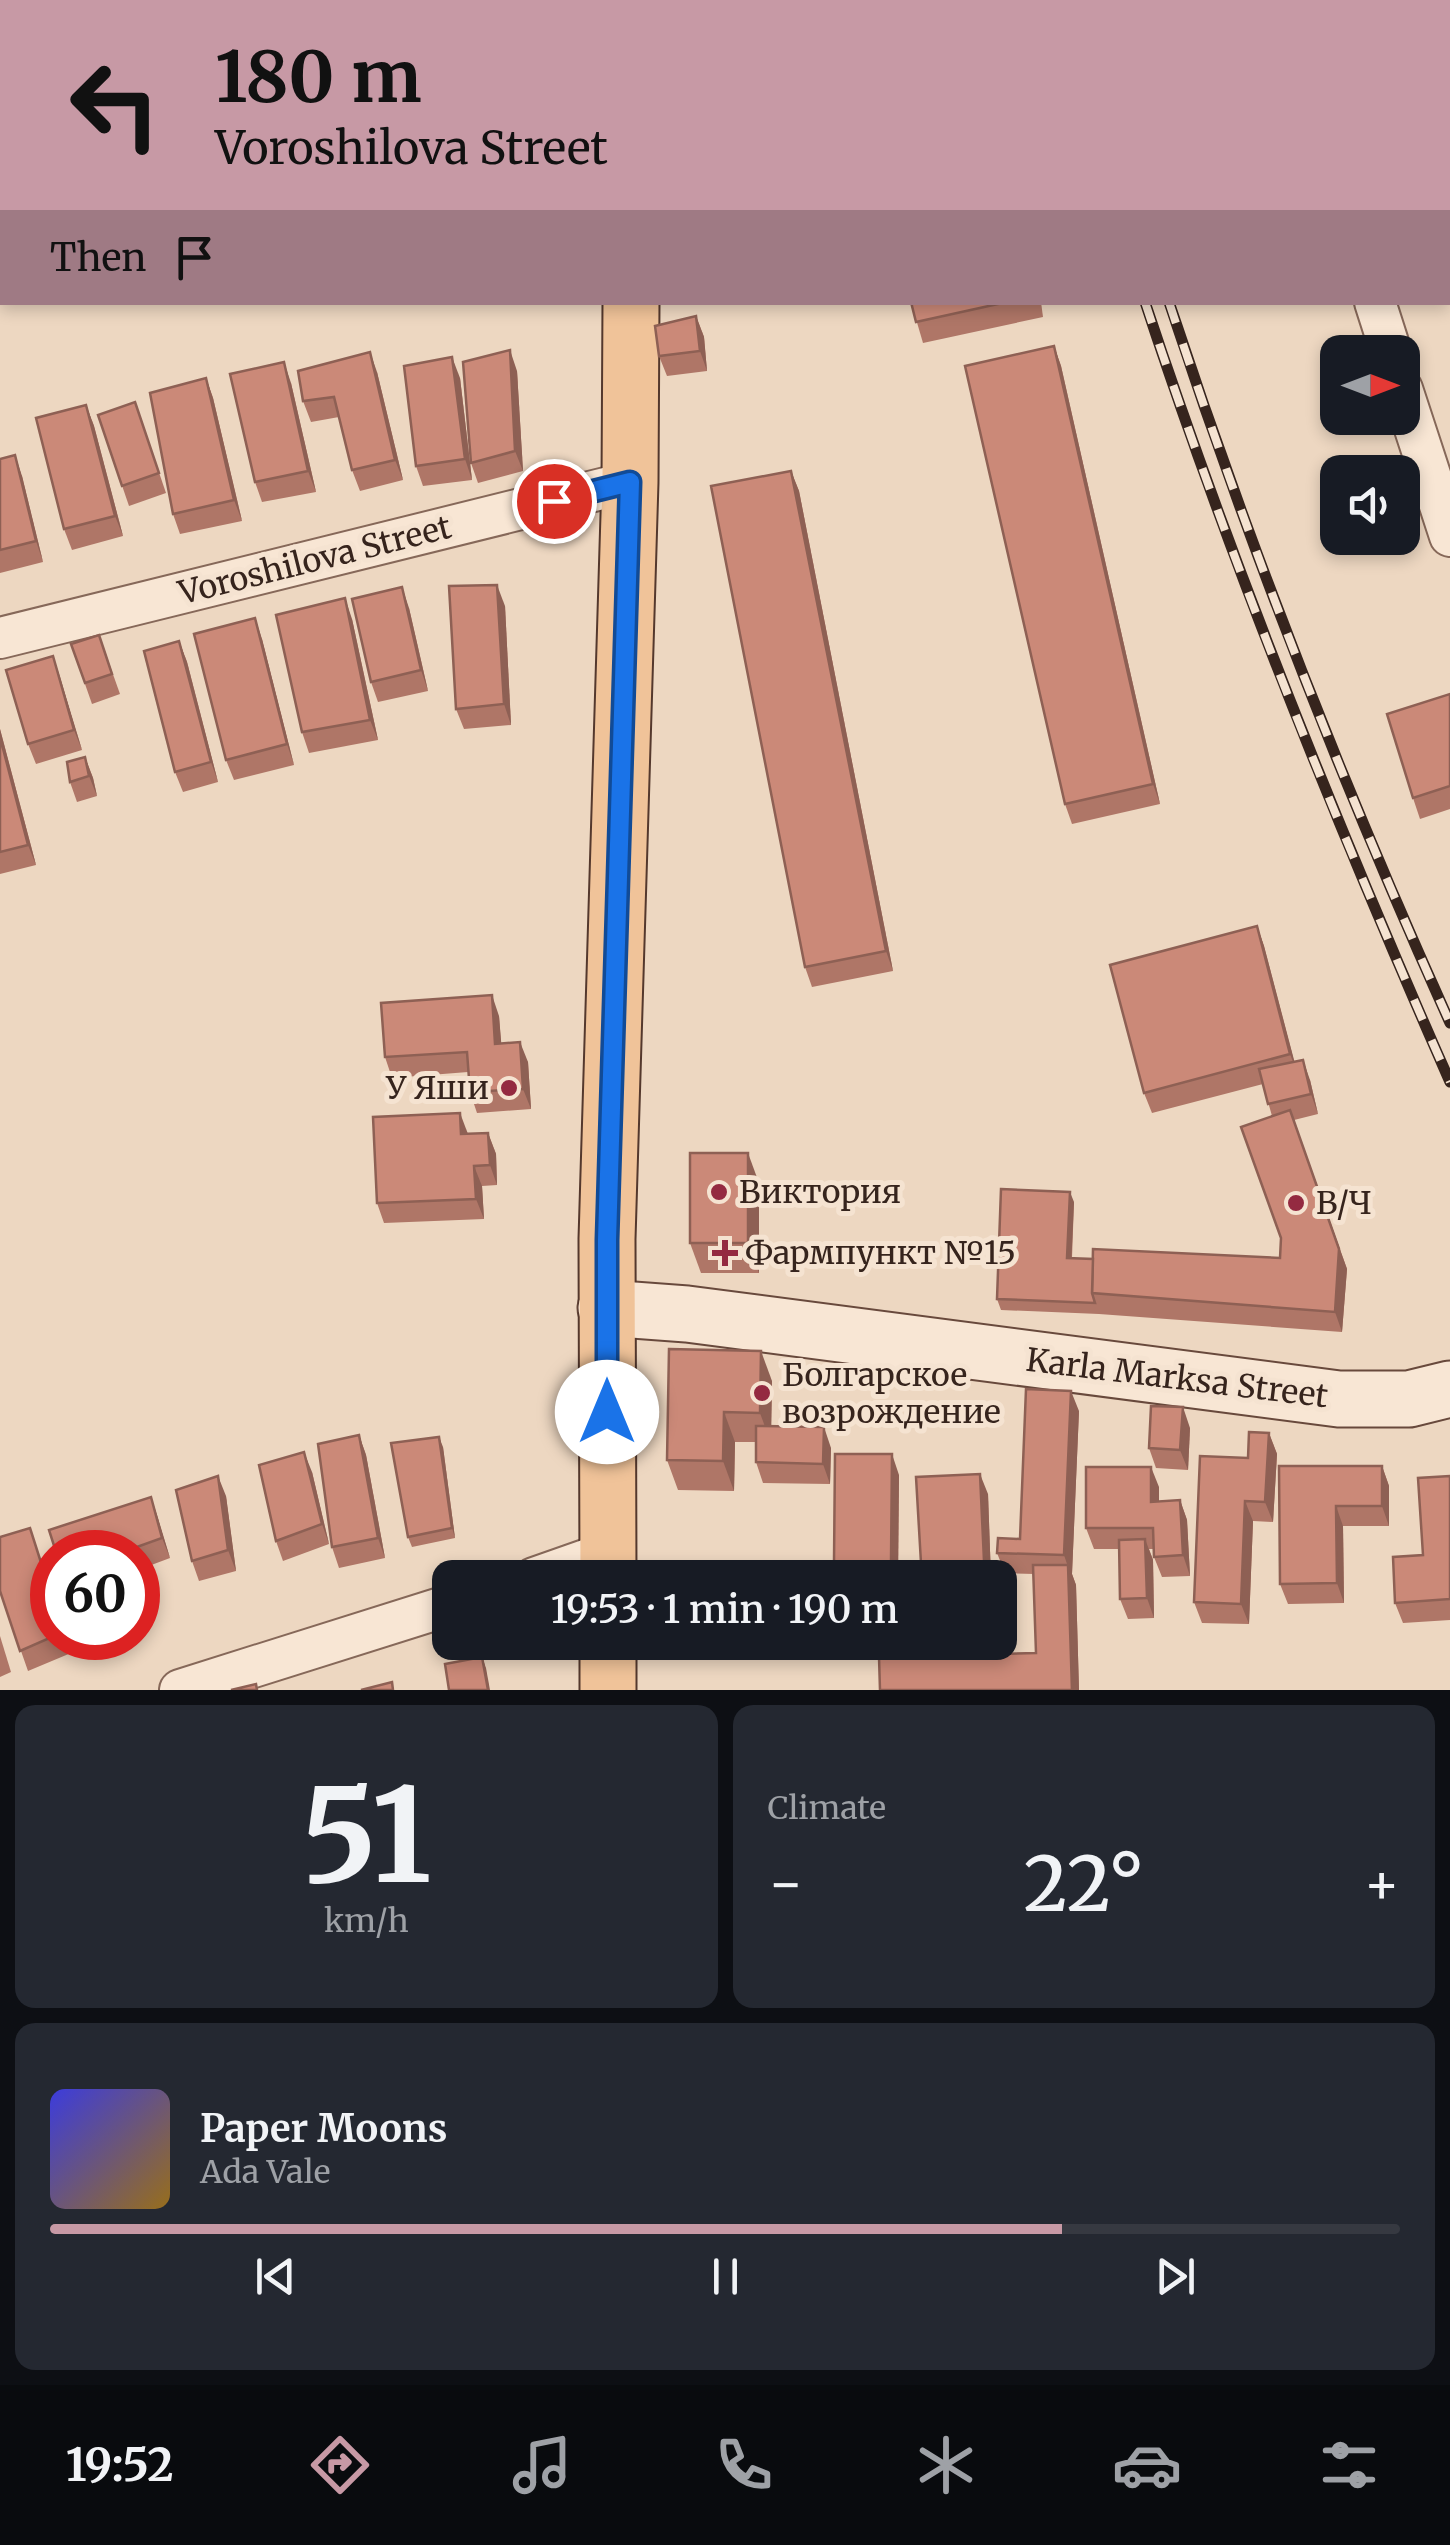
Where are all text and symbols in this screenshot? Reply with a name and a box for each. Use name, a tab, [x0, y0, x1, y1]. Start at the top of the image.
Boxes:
text: 180 m	[215, 33, 422, 121]
icon: left	[50, 40, 180, 170]
text: Voroshilova Street	[215, 120, 608, 176]
icon: arrive	[167, 230, 222, 285]
text: Then	[50, 234, 147, 281]
north arrow	[1320, 335, 1420, 435]
map controls	[1320, 335, 1420, 555]
button: sound	[1320, 455, 1420, 555]
pin	[512, 459, 597, 544]
icon: arrive	[527, 474, 582, 529]
street label: Voroshilova Street	[174, 507, 456, 613]
place label: У Яши	[385, 1068, 489, 1108]
marker: У Яши	[498, 1077, 520, 1099]
place label: Виктория	[739, 1172, 901, 1212]
marker: Виктория	[708, 1181, 730, 1203]
place label: В/Ч	[1316, 1183, 1372, 1223]
marker: В/Ч	[1285, 1192, 1307, 1214]
place label: Фармпункт №15	[745, 1233, 1016, 1273]
marker: Фармпункт №15	[714, 1242, 736, 1264]
street label: Karla Marksa Street	[1024, 1340, 1331, 1416]
place label: Болгарское возрождение	[782, 1355, 1001, 1432]
position arrow	[555, 1360, 659, 1464]
marker: Болгарское возрождение	[751, 1382, 773, 1404]
speed limit sign: 60	[30, 1530, 160, 1660]
text: 19:53 · 1 min · 190 m	[551, 1586, 898, 1633]
text: 51	[301, 1754, 431, 1917]
text: Climate	[768, 1788, 886, 1828]
text: 22°	[1024, 1837, 1144, 1931]
text: −	[768, 1849, 804, 1918]
text: +	[1363, 1849, 1400, 1918]
text: km/h	[324, 1901, 409, 1941]
text: Paper Moons	[200, 2105, 447, 2152]
text: Ada Vale	[200, 2152, 330, 2192]
icon: previous	[248, 2249, 303, 2304]
icon: pause	[698, 2249, 753, 2304]
icon: next	[1148, 2249, 1203, 2304]
icon: directions	[305, 2430, 375, 2500]
icon: music	[507, 2430, 577, 2500]
icon: phone	[709, 2430, 779, 2500]
icon: climate	[911, 2430, 981, 2500]
icon: car	[1112, 2430, 1182, 2500]
icon: filters	[1314, 2430, 1384, 2500]
text: 19:52	[66, 2437, 174, 2493]

